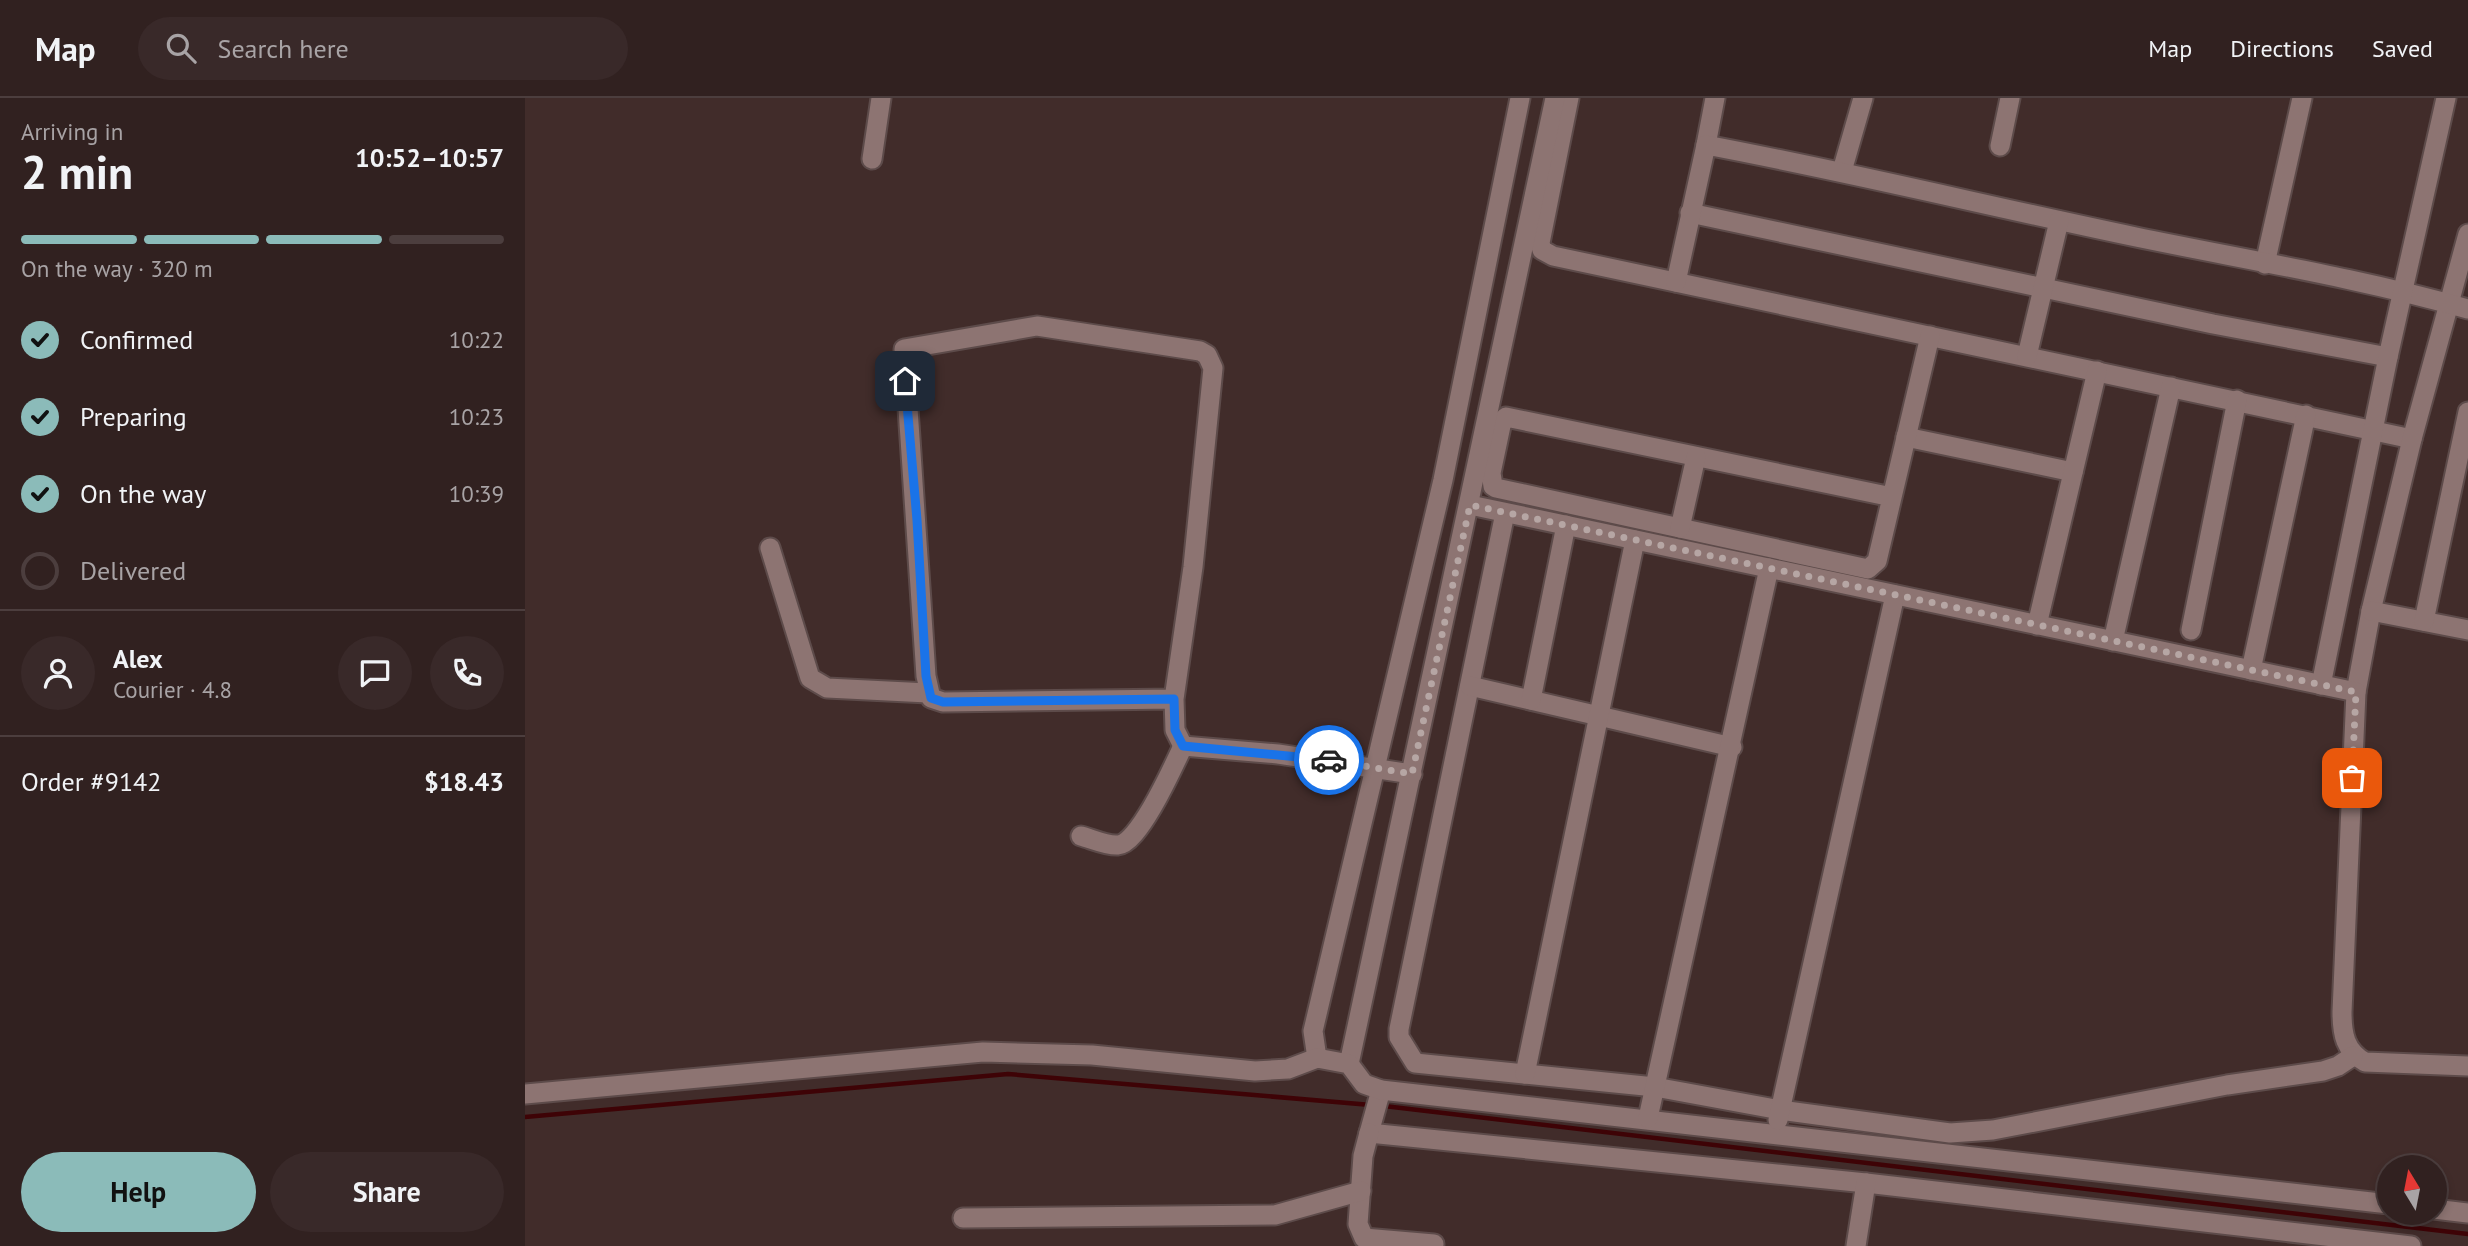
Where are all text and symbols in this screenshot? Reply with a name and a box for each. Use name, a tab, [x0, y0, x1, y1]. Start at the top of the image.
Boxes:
search box	[138, 17, 628, 80]
text: Map	[35, 27, 96, 70]
icon: search	[162, 29, 200, 67]
text: Search here	[218, 32, 349, 65]
text: Map	[2148, 33, 2192, 64]
text: Directions	[2230, 33, 2334, 64]
text: Saved	[2372, 33, 2433, 64]
text: Arriving in	[21, 117, 123, 146]
text: 10:52–10:57	[355, 141, 504, 174]
text: 2 min	[21, 142, 133, 202]
text: On the way · 320 m	[21, 254, 213, 283]
icon: check	[21, 321, 59, 359]
text: Confirmed	[80, 323, 193, 356]
text: 10:22	[449, 325, 504, 354]
pin	[875, 351, 935, 411]
icon: home	[886, 362, 924, 400]
icon: check	[21, 398, 59, 436]
text: Preparing	[80, 400, 187, 433]
text: 10:23	[449, 402, 504, 431]
icon: check	[21, 475, 59, 513]
text: On the way	[80, 477, 206, 510]
text: 10:39	[449, 479, 504, 508]
text: Delivered	[80, 554, 186, 587]
button: person	[21, 636, 95, 710]
button: chat	[338, 636, 412, 710]
button: phone	[430, 636, 504, 710]
text: Alex	[113, 642, 163, 675]
text: Courier · 4.8	[113, 675, 232, 704]
courier	[1294, 725, 1364, 795]
icon: car	[1310, 741, 1348, 779]
pin	[2322, 748, 2382, 808]
icon: bag	[2333, 759, 2371, 797]
text: Order #9142	[21, 765, 161, 798]
text: $18.43	[424, 765, 504, 798]
button: Help	[21, 1152, 256, 1232]
button: Share	[270, 1152, 504, 1232]
north arrow	[2377, 1155, 2447, 1225]
map controls	[2377, 1155, 2447, 1225]

